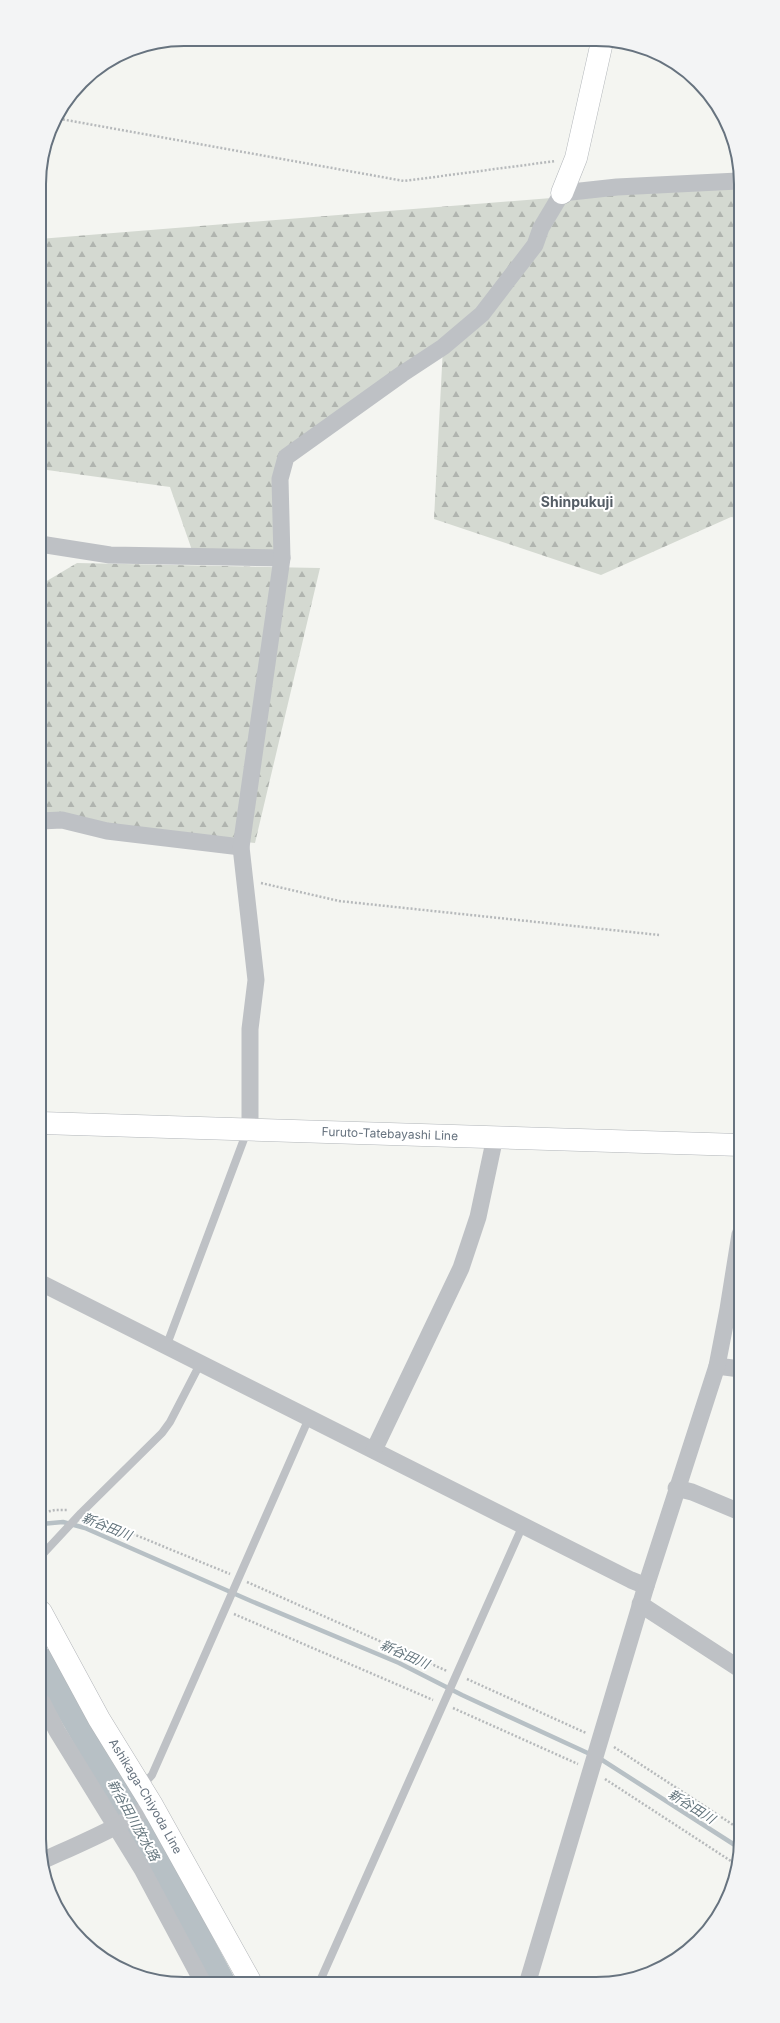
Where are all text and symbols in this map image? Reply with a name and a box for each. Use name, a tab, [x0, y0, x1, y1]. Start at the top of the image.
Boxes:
district label: Shinpukuji	[541, 493, 613, 510]
street label: Furuto-Tatebayashi Line	[321, 1124, 458, 1143]
water label: 新谷田川	[80, 1509, 136, 1544]
water label: 新谷田川	[378, 1636, 434, 1673]
street label: Ashikaga-Chiyoda Line	[106, 1736, 186, 1856]
water label: 新谷田川放水路	[105, 1776, 164, 1865]
water label: 新谷田川	[666, 1785, 720, 1828]

